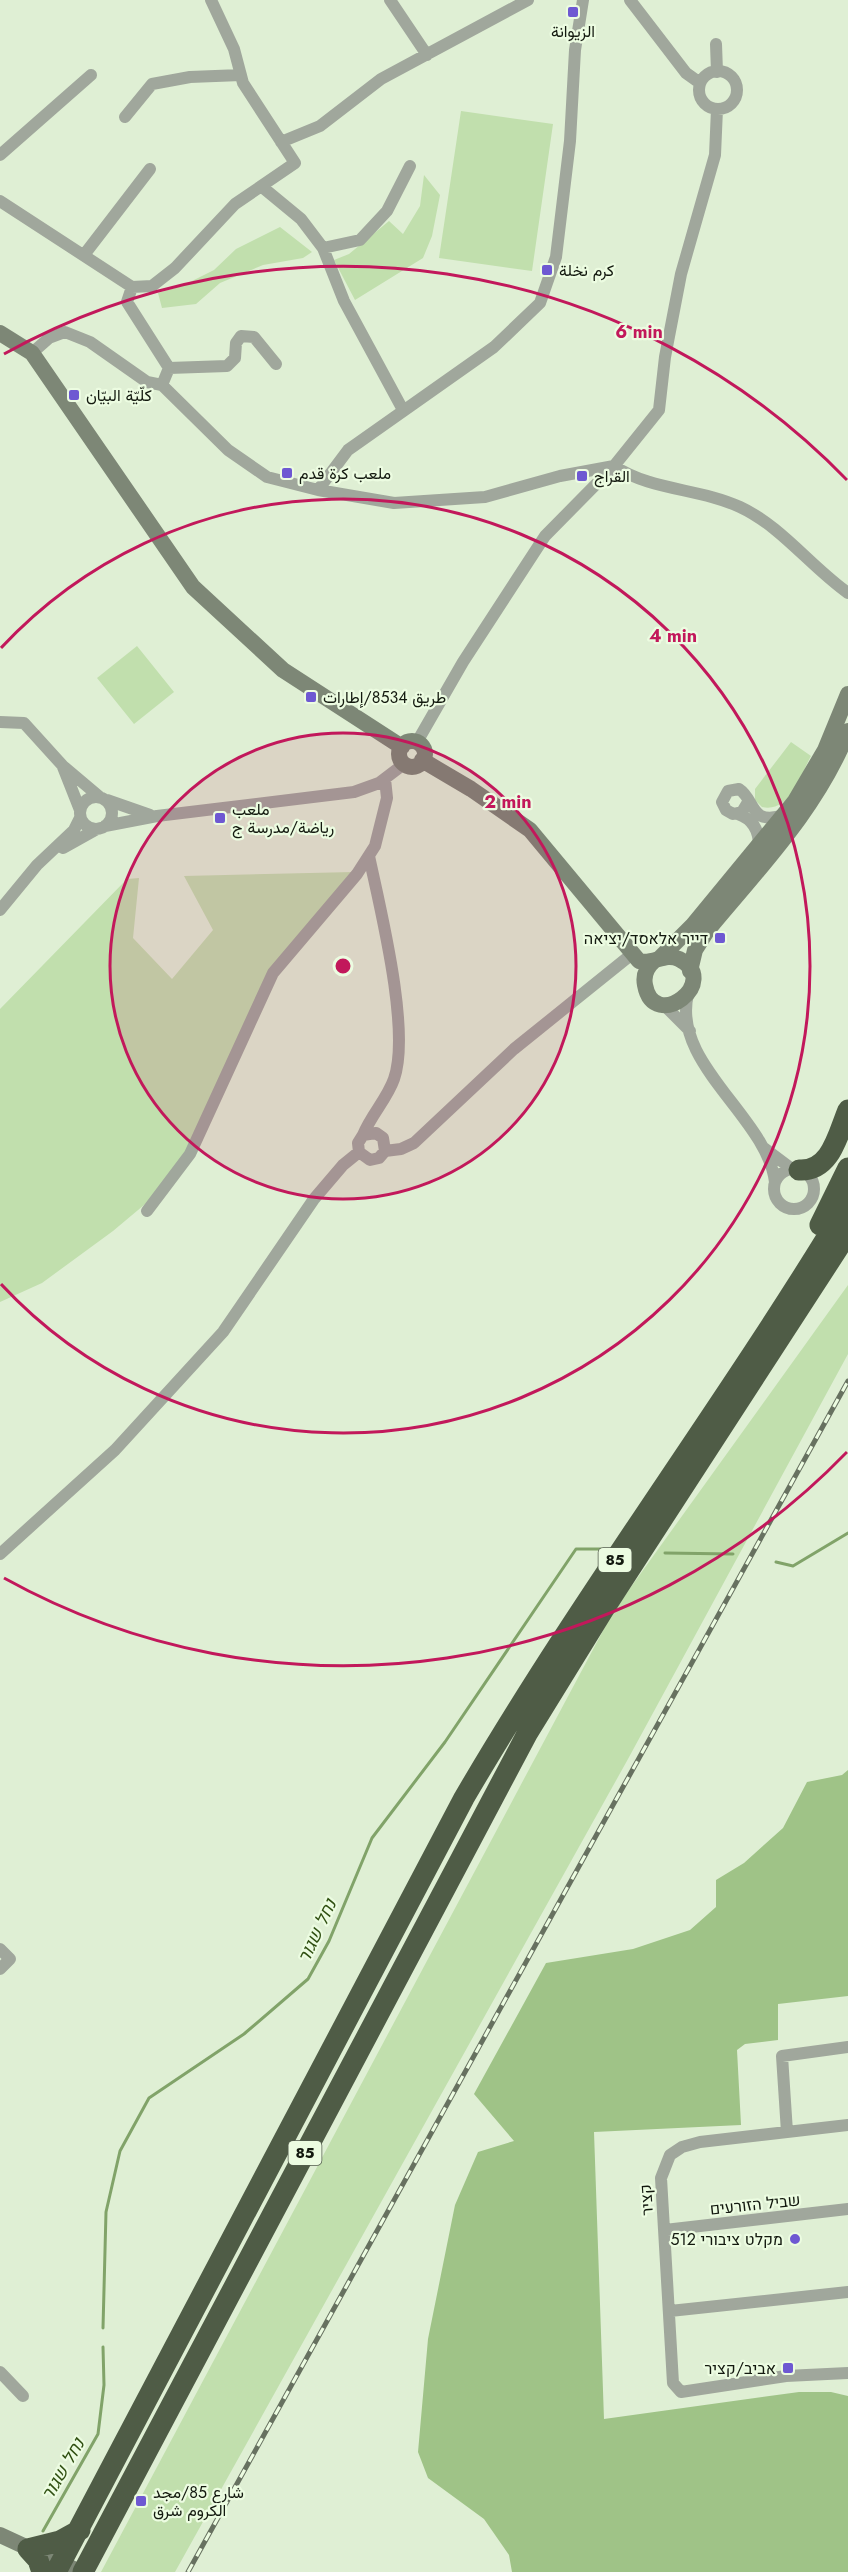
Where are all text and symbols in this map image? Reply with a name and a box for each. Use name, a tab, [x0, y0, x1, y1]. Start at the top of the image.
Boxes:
marker: الزيوانة	[566, 5, 580, 19]
place label: الزيوانة	[551, 20, 595, 43]
place label: كرم نخلة	[559, 259, 614, 282]
marker: كرم نخلة	[540, 263, 554, 277]
text: 6 min	[615, 319, 663, 345]
place label: كلّيّة البيّان	[86, 384, 152, 407]
marker: كلّيّة البيّان	[67, 388, 81, 402]
place label: ملعب كرة قدم	[299, 462, 391, 485]
place label: القراج	[594, 465, 630, 488]
marker: ملعب كرة قدم	[280, 466, 294, 480]
marker: القراج	[575, 469, 589, 483]
text: 4 min	[649, 623, 697, 649]
place label: طريق 8534/إطارات	[323, 686, 446, 709]
marker: طريق 8534/إطارات	[304, 690, 318, 704]
text: 2 min	[484, 789, 532, 815]
place label: ملعب رياضة/مدرسة ج	[232, 798, 334, 839]
marker: ملعب رياضة/مدرسة ج	[213, 811, 227, 825]
place label: דייר אלאסד/יציאה	[584, 927, 708, 950]
marker: דייר אלאסד/יציאה	[713, 931, 727, 945]
centre of rings	[333, 956, 353, 976]
road number: 85	[598, 1548, 632, 1572]
water label: נחל שגור	[291, 1894, 344, 1967]
road number: 85	[288, 2141, 322, 2165]
street label: קציר	[634, 2184, 659, 2216]
street label: שביל הזורעים	[709, 2188, 801, 2221]
place label: מקלט ציבורי 512	[670, 2228, 783, 2251]
marker: מקלט ציבורי 512	[788, 2232, 802, 2246]
place label: אביב/קציר	[704, 2357, 776, 2380]
marker: אביב/קציר	[781, 2361, 795, 2375]
water label: נחל שגור	[35, 2432, 92, 2505]
place label: شارع 85/مجد الكروم شرق	[153, 2481, 244, 2522]
marker: شارع 85/مجد الكروم شرق	[134, 2494, 148, 2508]

